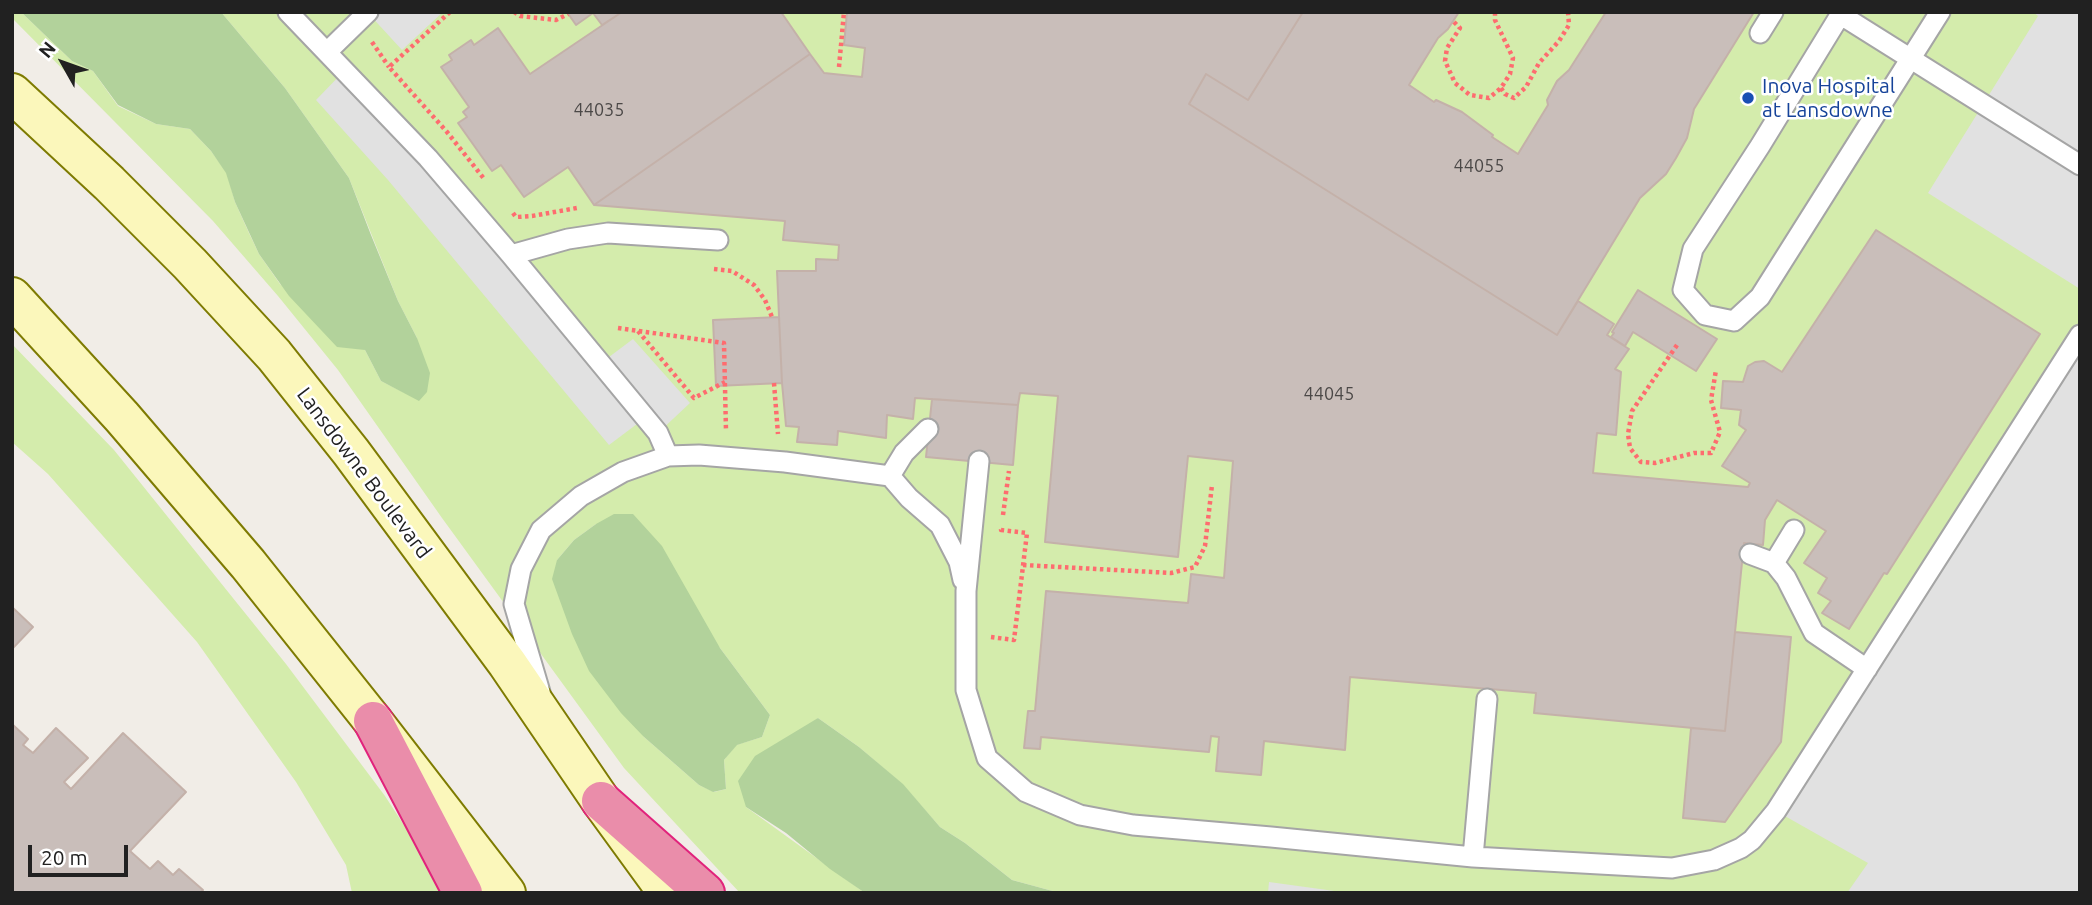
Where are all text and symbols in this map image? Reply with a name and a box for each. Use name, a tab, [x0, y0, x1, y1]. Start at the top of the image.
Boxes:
north arrow	[28, 28, 98, 98]
text: N	[34, 37, 60, 62]
place label: Inova Hospital at Lansdowne	[1762, 73, 1895, 123]
marker: Inova Hospital at Lansdowne	[1740, 90, 1756, 106]
house number: 44035	[574, 99, 624, 121]
house number: 44055	[1454, 155, 1504, 177]
street label: Lansdowne Boulevard	[291, 382, 437, 564]
house number: 44045	[1304, 383, 1354, 405]
scale bar	[32, 832, 131, 876]
text: 20 m	[41, 845, 88, 869]

